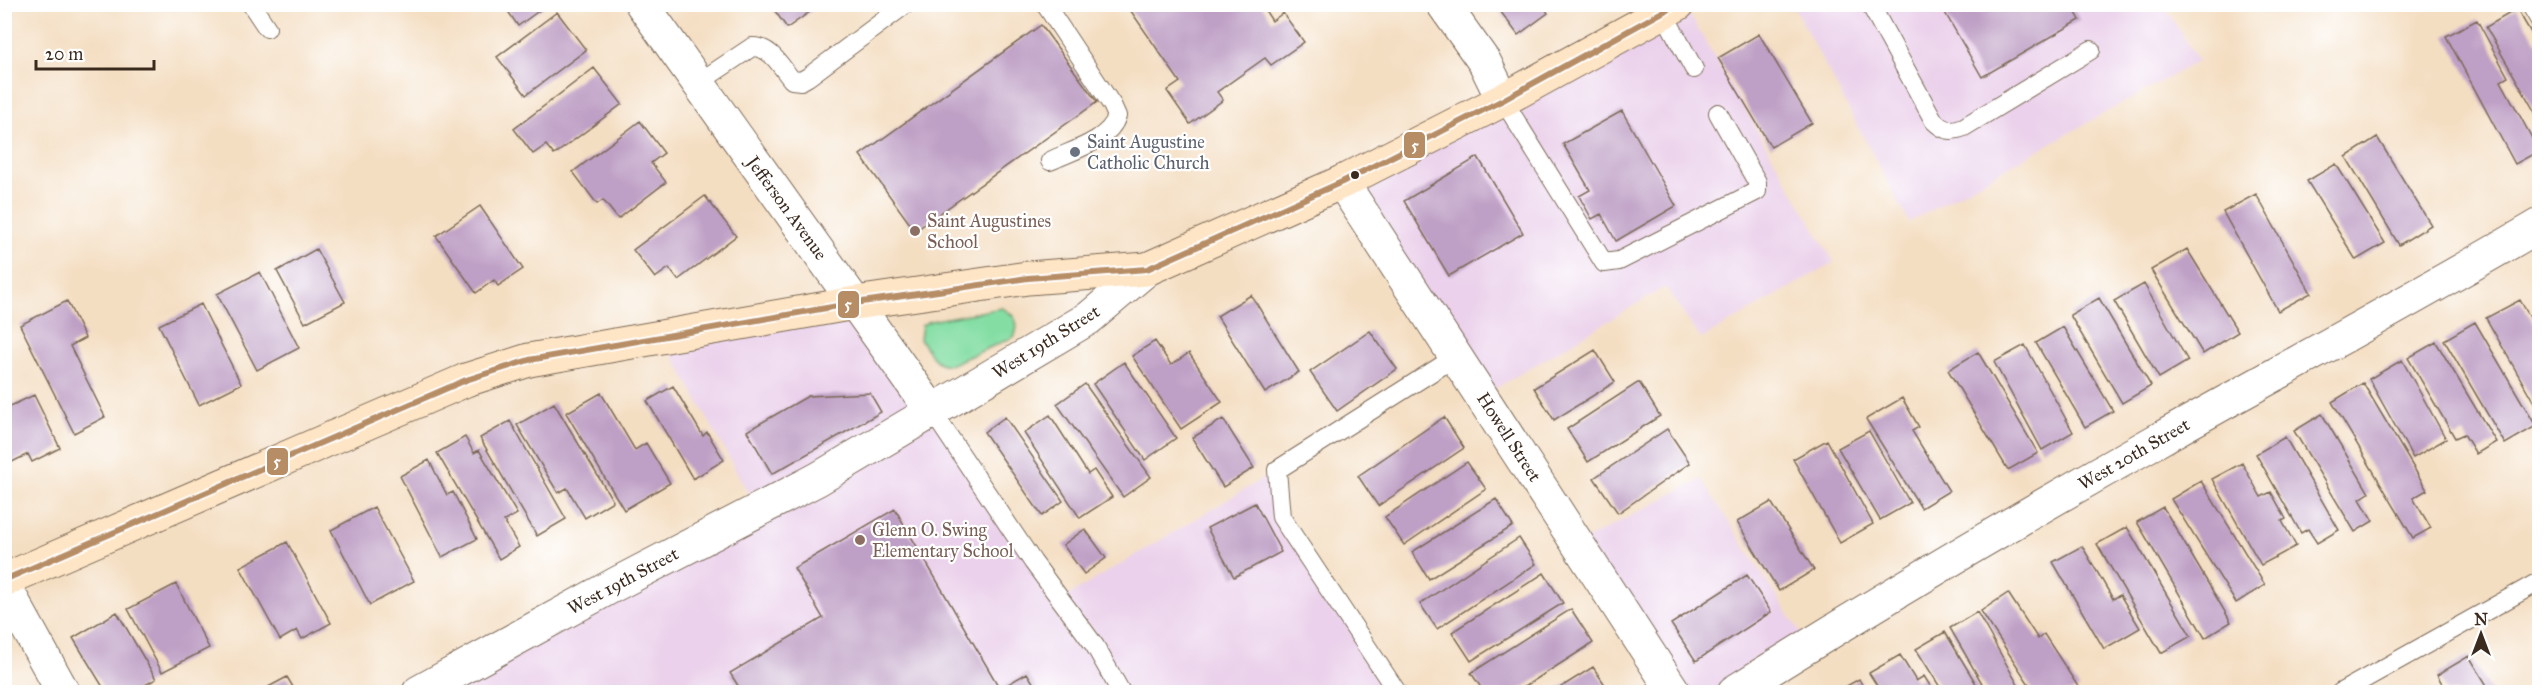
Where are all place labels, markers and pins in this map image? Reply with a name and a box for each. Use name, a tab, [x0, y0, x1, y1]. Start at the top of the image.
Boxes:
place label: Saint Augustine Catholic Church	[1087, 131, 1210, 174]
marker: Saint Augustine Catholic Church	[1068, 145, 1082, 159]
unlabelled marker	[1349, 169, 1361, 181]
place label: Saint Augustines School	[927, 210, 1051, 253]
marker: Saint Augustines School	[908, 224, 922, 238]
place label: Glenn O. Swing Elementary School	[872, 519, 1014, 562]
marker: Glenn O. Swing Elementary School	[853, 533, 867, 547]

